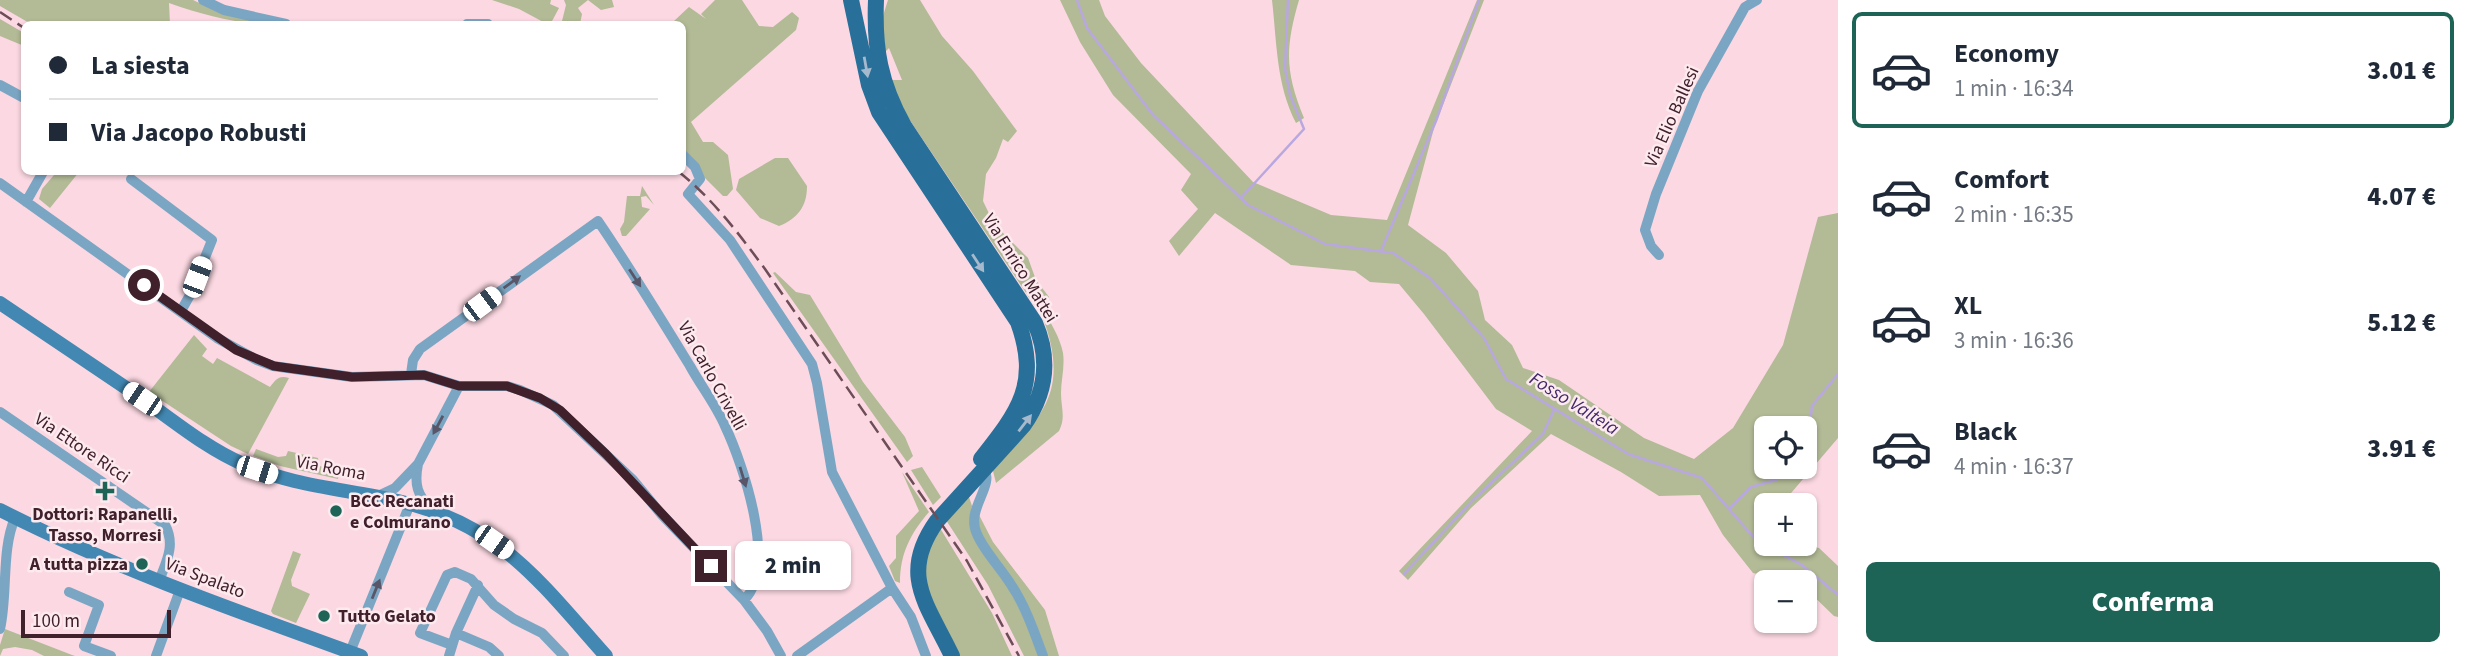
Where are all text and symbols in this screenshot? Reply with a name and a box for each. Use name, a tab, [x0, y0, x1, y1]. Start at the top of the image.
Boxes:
text: Economy	[1954, 35, 2059, 72]
icon: car	[1870, 39, 1933, 102]
text: La siesta	[91, 47, 190, 84]
text: 3.01 €	[2367, 52, 2436, 89]
one-way arrow	[861, 56, 872, 78]
street label: Via Elio Ballesi	[1639, 63, 1705, 171]
text: 1 min · 16:34	[1954, 72, 2074, 105]
text: Via Jacopo Robusti	[91, 114, 307, 151]
text: Comfort	[1954, 161, 2049, 198]
icon: car	[1870, 165, 1933, 228]
text: 4.07 €	[2367, 178, 2436, 215]
text: 2 min · 16:35	[1954, 198, 2074, 231]
street label: Via Enrico Mattei	[976, 209, 1064, 327]
one-way arrow	[971, 253, 984, 272]
car	[180, 254, 215, 300]
one-way arrow	[629, 268, 642, 288]
route start	[128, 269, 160, 301]
one-way arrow	[503, 275, 521, 289]
car	[459, 283, 506, 325]
text: XL	[1954, 287, 1982, 324]
icon: car	[1870, 291, 1933, 354]
text: 5.12 €	[2367, 304, 2436, 341]
street label: Via Carlo Crivelli	[672, 317, 752, 435]
text: 3 min · 16:36	[1954, 324, 2074, 357]
water label: Fosso Valteia	[1524, 366, 1624, 442]
car	[119, 379, 166, 419]
street label: Via Ettore Ricci	[29, 407, 135, 489]
text: Black	[1954, 413, 2017, 450]
one-way arrow	[1017, 414, 1032, 432]
one-way arrow	[433, 415, 444, 435]
map controls	[1754, 416, 1817, 633]
button: locate	[1754, 416, 1817, 479]
icon: car	[1870, 417, 1933, 480]
text: 3.91 €	[2367, 430, 2436, 467]
street label: Via Roma	[294, 449, 368, 487]
text: 4 min · 16:37	[1954, 450, 2074, 483]
car	[234, 454, 281, 486]
one-way arrow	[738, 467, 748, 488]
marker: Dottori: Rapanelli, Tasso, Morresi	[95, 481, 115, 501]
place label: BCC Recanati e Colmurano	[350, 489, 454, 535]
button: +	[1754, 493, 1817, 556]
place label: Dottori: Rapanelli, Tasso, Morresi	[32, 502, 178, 548]
marker: BCC Recanati e Colmurano	[328, 503, 344, 519]
car	[471, 521, 518, 563]
callout: 2 min	[736, 542, 851, 590]
text: 2 min	[765, 549, 821, 582]
route end	[695, 550, 727, 582]
street label: Via Spalato	[161, 551, 249, 605]
place label: A tutta pizza	[29, 552, 128, 577]
marker: A tutta pizza	[134, 556, 150, 572]
button: Conferma	[1866, 562, 2440, 642]
button: −	[1754, 570, 1817, 633]
one-way arrow	[370, 578, 381, 599]
place label: Tutto Gelato	[338, 604, 436, 629]
scale bar	[21, 607, 172, 639]
text: 100 m	[32, 608, 80, 635]
marker: Tutto Gelato	[316, 608, 332, 624]

